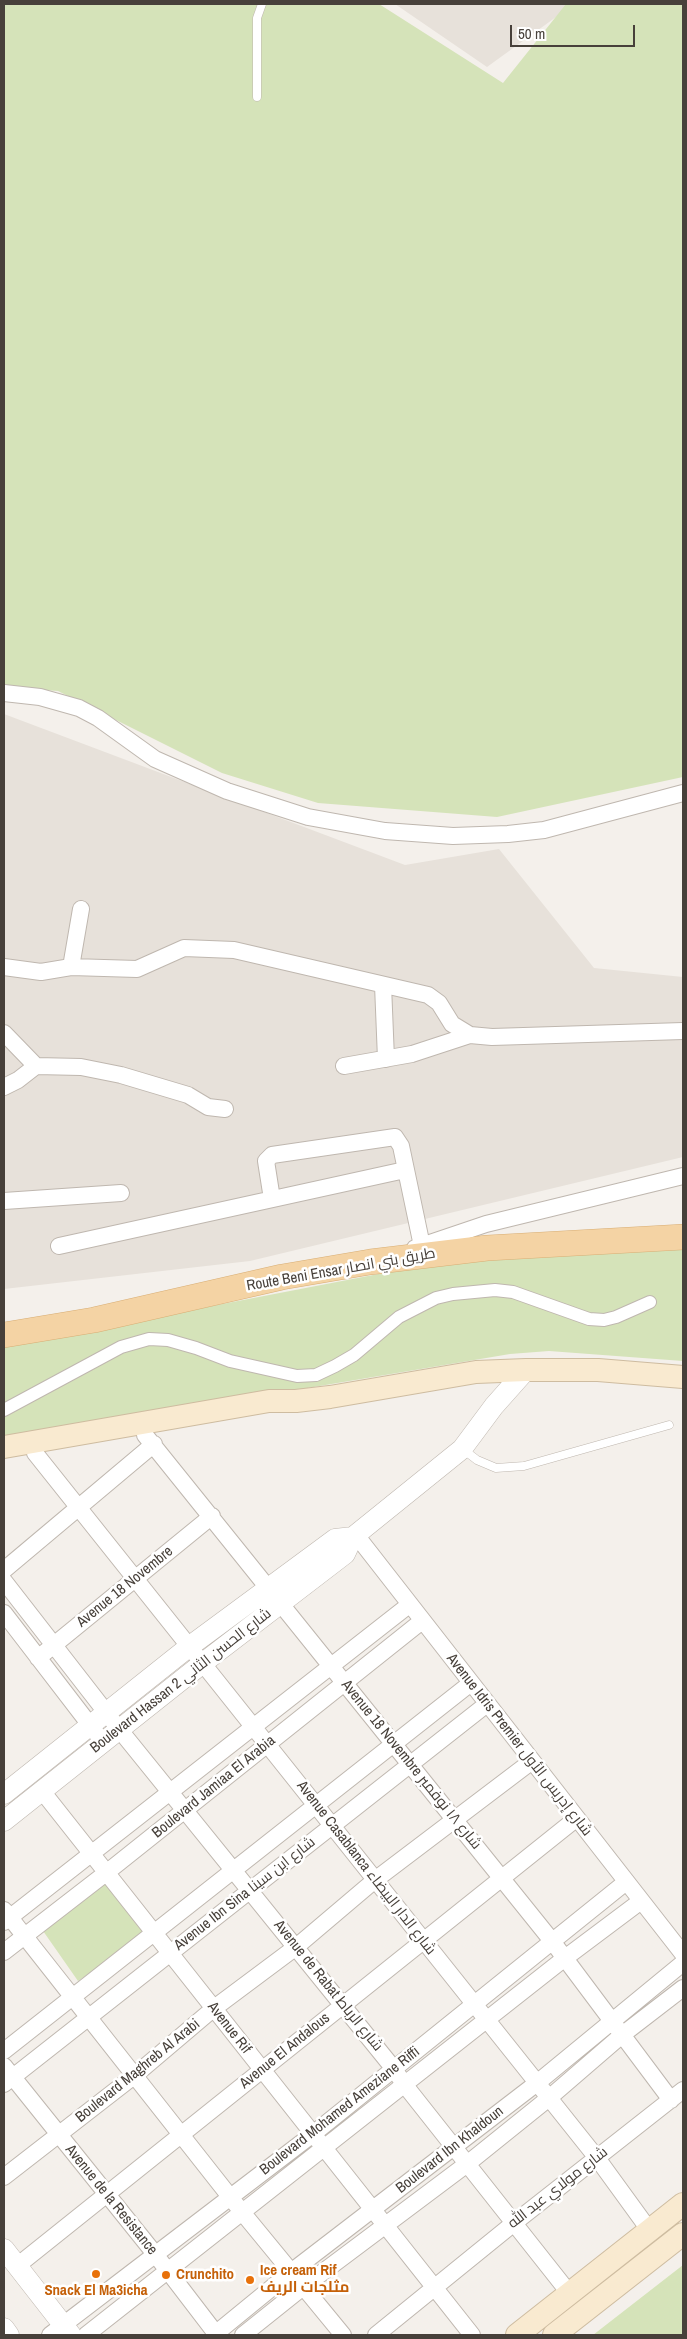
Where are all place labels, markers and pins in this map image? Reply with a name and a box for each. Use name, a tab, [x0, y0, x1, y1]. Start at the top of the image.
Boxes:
place label: Ice cream Rif مثلجات الريف	[260, 2262, 349, 2297]
place label: Crunchito	[176, 2266, 234, 2284]
marker: Snack El Ma3icha	[90, 2268, 102, 2280]
marker: Crunchito	[160, 2269, 172, 2281]
marker: Ice cream Rif مثلجات الريف	[244, 2274, 256, 2286]
place label: Snack El Ma3icha	[44, 2282, 148, 2300]

